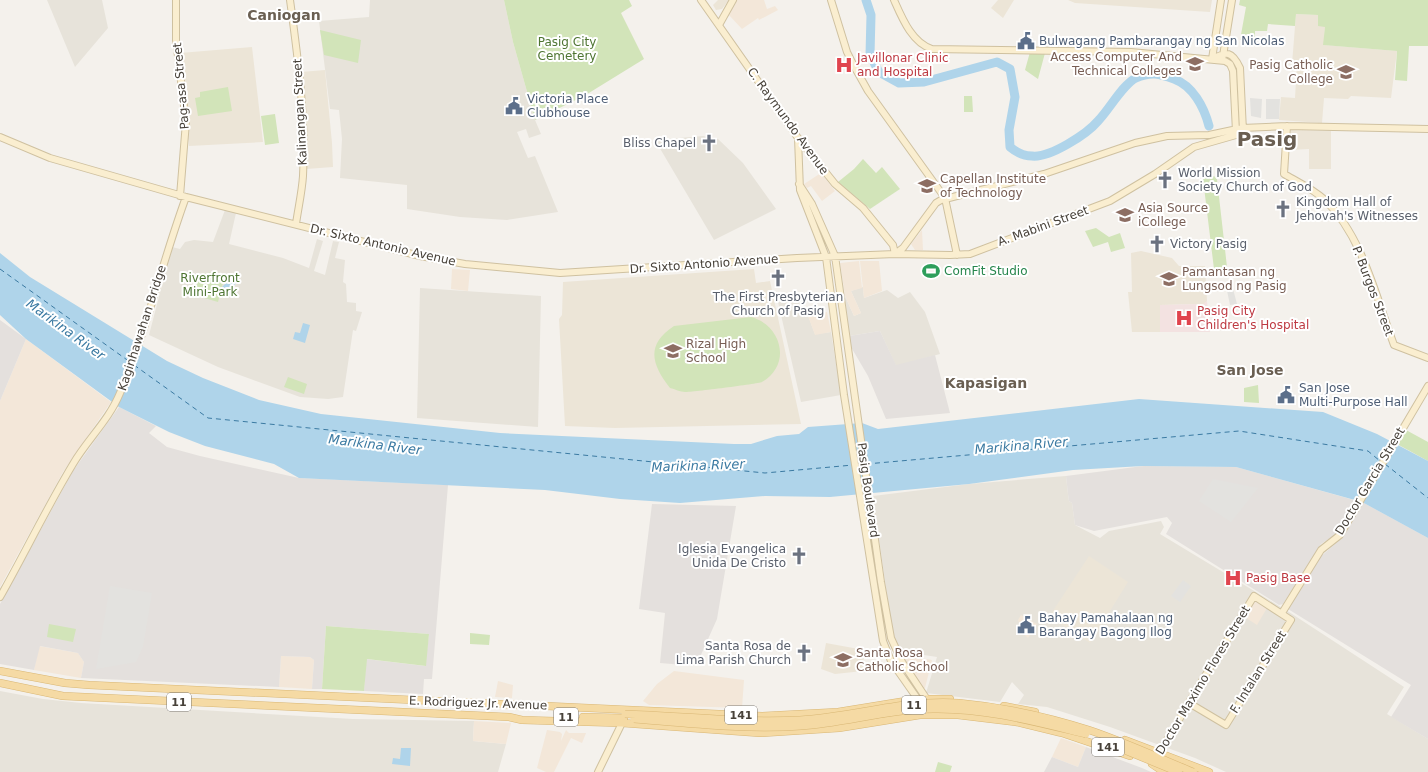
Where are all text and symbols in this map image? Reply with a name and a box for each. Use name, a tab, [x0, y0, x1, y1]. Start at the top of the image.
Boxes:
district label: Caniogan	[247, 7, 321, 23]
public building icon: Bulwagang Pambarangay ng San Nicolas	[1016, 31, 1036, 51]
place label: Bulwagang Pambarangay ng San Nicolas	[1039, 34, 1284, 48]
park label: Pasig City Cemetery	[538, 35, 596, 63]
street label: Pag-asa Street	[170, 42, 192, 130]
place label: Access Computer And Technical Colleges	[1050, 50, 1182, 78]
place label: Javillonar Clinic and Hospital	[856, 51, 949, 79]
school or university icon: Access Computer And Technical Colleges	[1185, 54, 1205, 74]
hospital icon: Javillonar Clinic and Hospital	[834, 55, 854, 75]
street label: Kalinangan Street	[290, 58, 310, 166]
place label: Pasig Catholic College	[1249, 58, 1333, 86]
school or university icon: Pasig Catholic College	[1336, 62, 1356, 82]
street label: C. Raymundo Avenue	[744, 65, 832, 177]
place label: Victoria Place Clubhouse	[527, 92, 608, 120]
public building icon: Victoria Place Clubhouse	[504, 96, 524, 116]
district label: Pasig	[1237, 127, 1297, 151]
church icon: Bliss Chapel	[699, 133, 719, 153]
place label: Bliss Chapel	[623, 136, 696, 150]
place label: World Mission Society Church of God	[1178, 166, 1312, 194]
church icon: World Mission Society Church of God	[1155, 170, 1175, 190]
place label: Capellan Institute of Technology	[940, 172, 1046, 200]
school or university icon: Capellan Institute of Technology	[917, 176, 937, 196]
place label: Kingdom Hall of Jehovah's Witnesses	[1295, 195, 1418, 223]
church icon: Kingdom Hall of Jehovah's Witnesses	[1273, 199, 1293, 219]
place label: Asia Source iCollege	[1138, 201, 1208, 229]
street label: A. Mabini Street	[996, 203, 1091, 249]
school or university icon: Asia Source iCollege	[1115, 205, 1135, 225]
street label: Dr. Sixto Antonio Avenue	[309, 221, 457, 269]
church icon: Victory Pasig	[1147, 234, 1167, 254]
place label: Victory Pasig	[1170, 237, 1247, 251]
street label: P. Burgos Street	[1349, 244, 1397, 338]
street label: Dr. Sixto Antonio Avenue	[629, 252, 779, 276]
sports icon: ComFit Studio	[921, 261, 941, 281]
street label: Kaginhawahan Bridge	[115, 263, 169, 393]
place label: ComFit Studio	[944, 264, 1028, 278]
place label: Pamantasan ng Lungsod ng Pasig	[1182, 265, 1287, 293]
church icon: The First Presbyterian Church of Pasig	[768, 268, 788, 288]
school or university icon: Pamantasan ng Lungsod ng Pasig	[1159, 269, 1179, 289]
park label: Riverfront Mini-Park	[180, 271, 240, 299]
place label: The First Presbyterian Church of Pasig	[712, 290, 843, 318]
water label: Marikina River	[24, 296, 109, 364]
place label: Pasig City Children's Hospital	[1197, 304, 1309, 332]
hospital icon: Pasig City Children's Hospital	[1174, 308, 1194, 328]
place label: Rizal High School	[686, 337, 746, 365]
school or university icon: Rizal High School	[663, 341, 683, 361]
district label: San Jose	[1216, 362, 1284, 378]
district label: Kapasigan	[945, 375, 1027, 391]
place label: San Jose Multi-Purpose Hall	[1299, 381, 1408, 409]
public building icon: San Jose Multi-Purpose Hall	[1276, 385, 1296, 405]
street label: Doctor Garcia Street	[1332, 424, 1408, 537]
water label: Marikina River	[328, 431, 424, 458]
water label: Marikina River	[974, 434, 1070, 457]
street label: Pasig Boulevard	[854, 442, 882, 538]
water label: Marikina River	[651, 456, 747, 475]
place label: Iglesia Evangelica Unida De Cristo	[678, 542, 786, 570]
church icon: Iglesia Evangelica Unida De Cristo	[789, 546, 809, 566]
hospital icon: Pasig Base	[1223, 568, 1243, 588]
place label: Pasig Base	[1246, 571, 1310, 585]
street label: Doctor Maximo Flores Street	[1153, 603, 1253, 757]
place label: Bahay Pamahalaan ng Barangay Bagong Ilog	[1039, 611, 1173, 639]
public building icon: Bahay Pamahalaan ng Barangay Bagong Ilog	[1016, 615, 1036, 635]
street label: F. Intalan Street	[1227, 628, 1289, 716]
place label: Santa Rosa de Lima Parish Church	[676, 639, 791, 667]
church icon: Santa Rosa de Lima Parish Church	[794, 643, 814, 663]
place label: Santa Rosa Catholic School	[856, 646, 948, 674]
school or university icon: Santa Rosa Catholic School	[833, 650, 853, 670]
road number: 11	[167, 693, 191, 711]
street label: E. Rodriguez Jr. Avenue	[409, 694, 547, 712]
road number: 11	[902, 696, 926, 714]
road number: 141	[725, 706, 757, 724]
road number: 11	[554, 708, 578, 726]
road number: 141	[1092, 738, 1124, 756]

